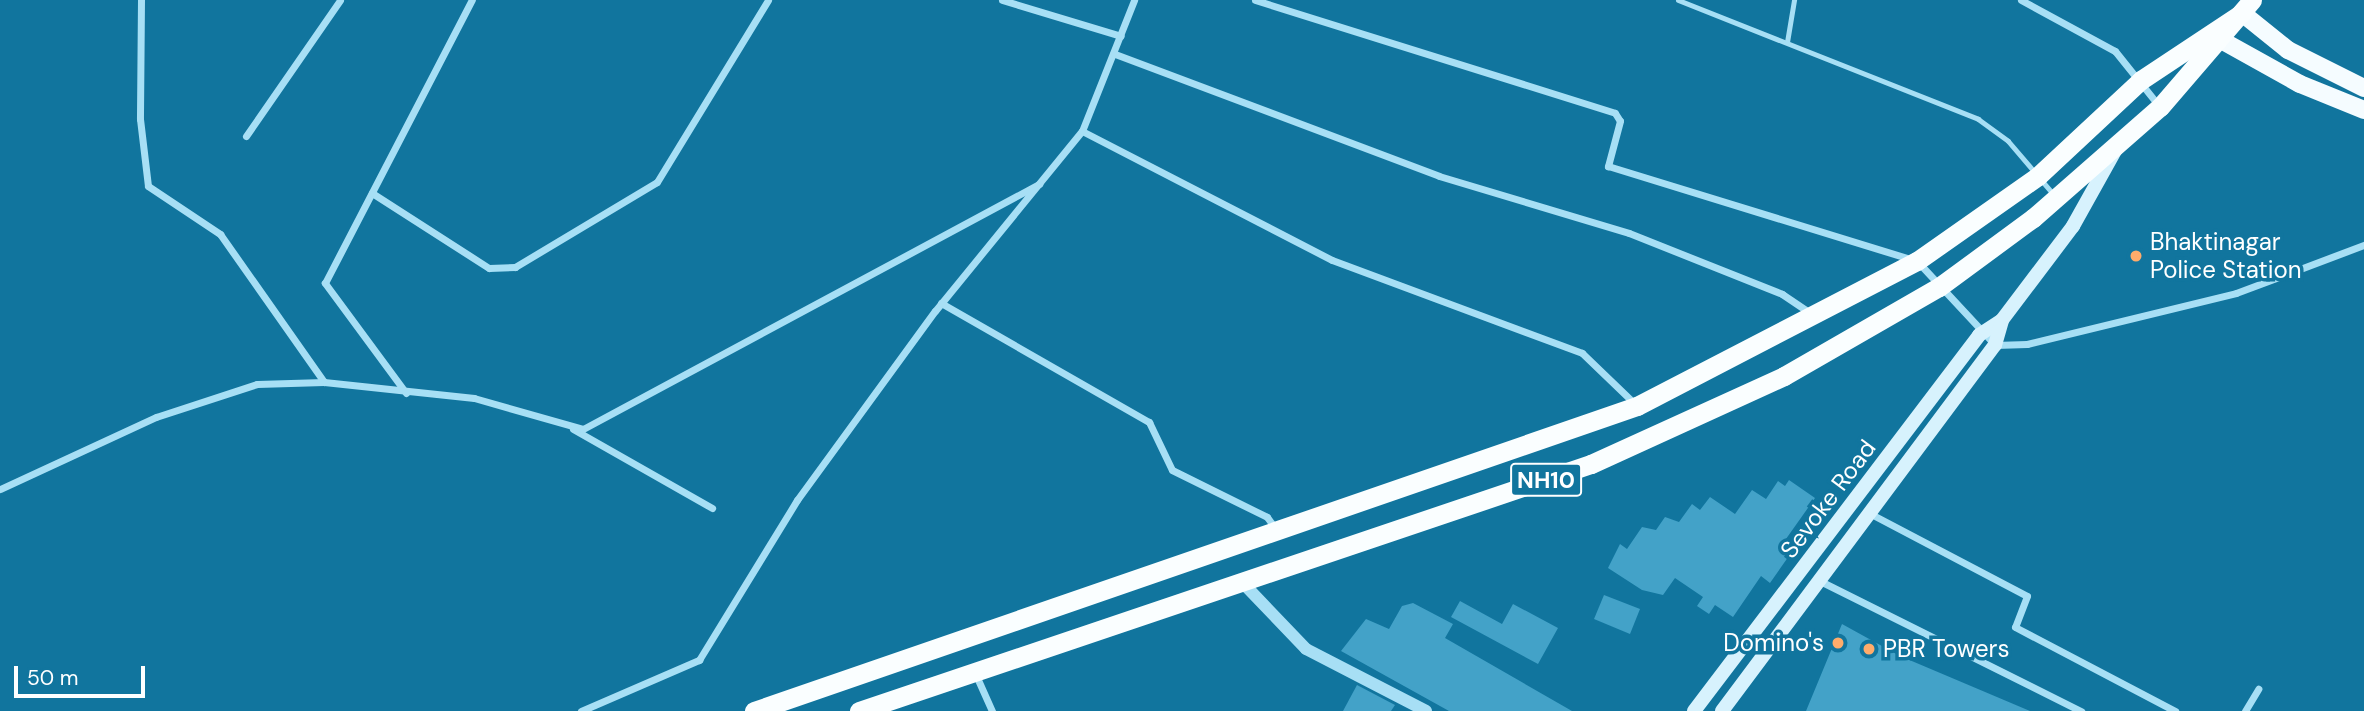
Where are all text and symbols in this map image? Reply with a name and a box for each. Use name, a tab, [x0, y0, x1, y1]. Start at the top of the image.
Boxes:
place label: Bhaktinagar Police Station	[2150, 228, 2302, 284]
marker: Bhaktinagar Police Station	[2128, 248, 2144, 264]
street label: Sevoke Road	[1774, 434, 1882, 564]
road number: NH10	[1509, 460, 1583, 500]
place label: Domino's	[1723, 629, 1824, 657]
marker: Domino's	[1830, 635, 1846, 651]
place label: PBR Towers	[1883, 635, 2010, 663]
marker: PBR Towers	[1861, 641, 1877, 657]
scale bar	[18, 652, 149, 696]
text: 50 m	[27, 664, 78, 692]

